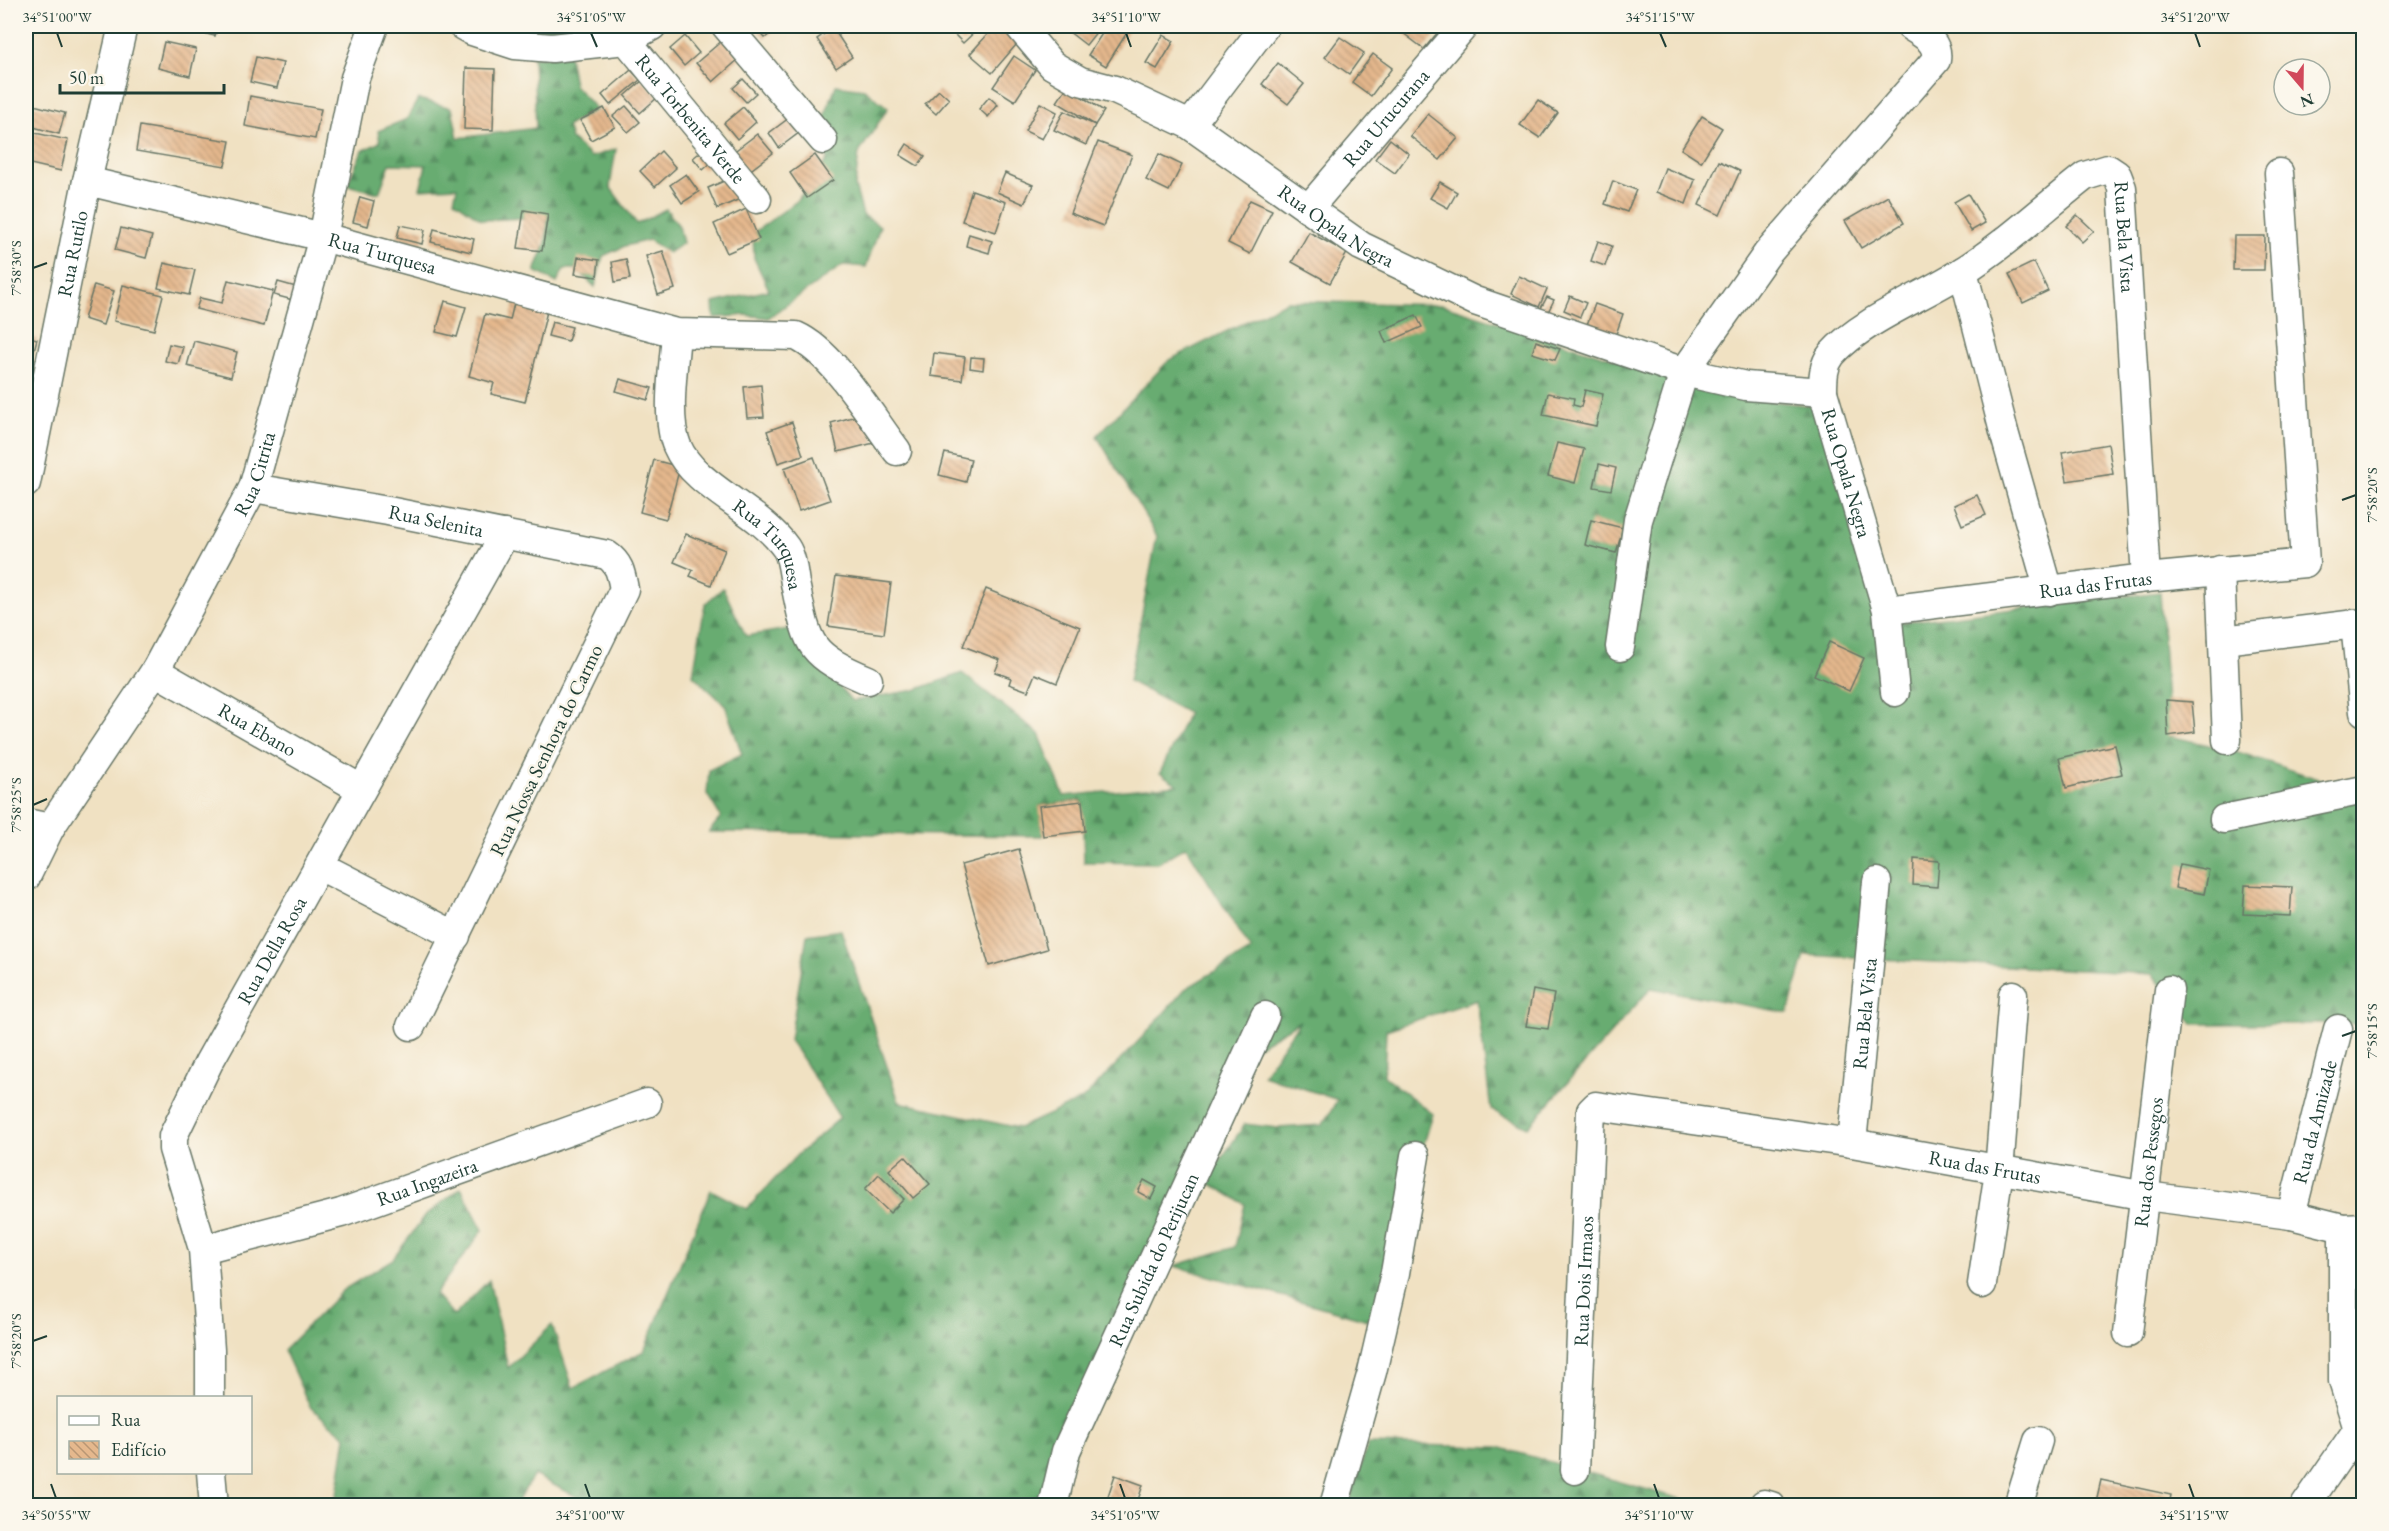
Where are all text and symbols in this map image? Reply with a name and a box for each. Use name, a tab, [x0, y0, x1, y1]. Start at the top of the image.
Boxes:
text: 34°51'00"W	[22, 7, 92, 26]
text: 34°51'05"W	[556, 7, 626, 26]
text: 34°51'10"W	[1091, 7, 1161, 26]
text: 34°51'15"W	[1625, 7, 1695, 26]
text: 34°51'20"W	[2160, 7, 2230, 26]
street label: Rua Torbenita Verde	[630, 49, 752, 189]
scale bar	[60, 57, 224, 95]
north arrow	[2272, 57, 2332, 117]
street label: Rua Urucurana	[1337, 63, 1435, 172]
text: 50 m	[69, 66, 104, 89]
text: N	[2297, 89, 2317, 113]
street label: Rua Opala Negra	[1273, 178, 1398, 273]
street label: Rua Bela Vista	[2109, 180, 2141, 293]
street label: Rua Rutilo	[51, 208, 94, 299]
street label: Rua Turquesa	[325, 226, 439, 280]
text: 7°58'30"S	[6, 240, 25, 296]
street label: Rua Opala Negra	[1815, 405, 1878, 541]
street label: Rua Citrita	[227, 429, 281, 521]
text: 7°58'20"S	[2362, 467, 2381, 523]
street label: Rua Turquesa	[728, 493, 809, 592]
street label: Rua Selenita	[386, 498, 486, 543]
street label: Rua das Frutas	[2037, 565, 2153, 604]
street label: Rua Nossa Senhora do Carmo	[483, 640, 609, 860]
street label: Rua Ebano	[213, 697, 301, 762]
text: 7°58'25"S	[6, 777, 25, 833]
street label: Rua Della Rosa	[231, 892, 312, 1009]
street label: Rua Bela Vista	[1846, 957, 1883, 1070]
text: 7°58'15"S	[2362, 1003, 2381, 1059]
street label: Rua da Amizade	[2286, 1057, 2343, 1187]
street label: Rua dos Pessegos	[2128, 1096, 2169, 1229]
street label: Rua das Frutas	[1927, 1144, 2043, 1190]
street label: Rua Ingazeira	[373, 1152, 481, 1212]
street label: Rua Subida do Perijucan	[1102, 1168, 1205, 1351]
street label: Rua Dois Irmaos	[1568, 1215, 1599, 1347]
text: 7°58'20"S	[6, 1313, 25, 1369]
legend	[57, 1396, 252, 1474]
text: Rua	[111, 1408, 141, 1431]
text: Edifício	[111, 1438, 166, 1461]
text: 34°50'55"W	[21, 1505, 91, 1524]
text: 34°51'00"W	[555, 1505, 625, 1524]
text: 34°51'05"W	[1090, 1505, 1160, 1524]
text: 34°51'10"W	[1624, 1505, 1694, 1524]
text: 34°51'15"W	[2159, 1505, 2229, 1524]

